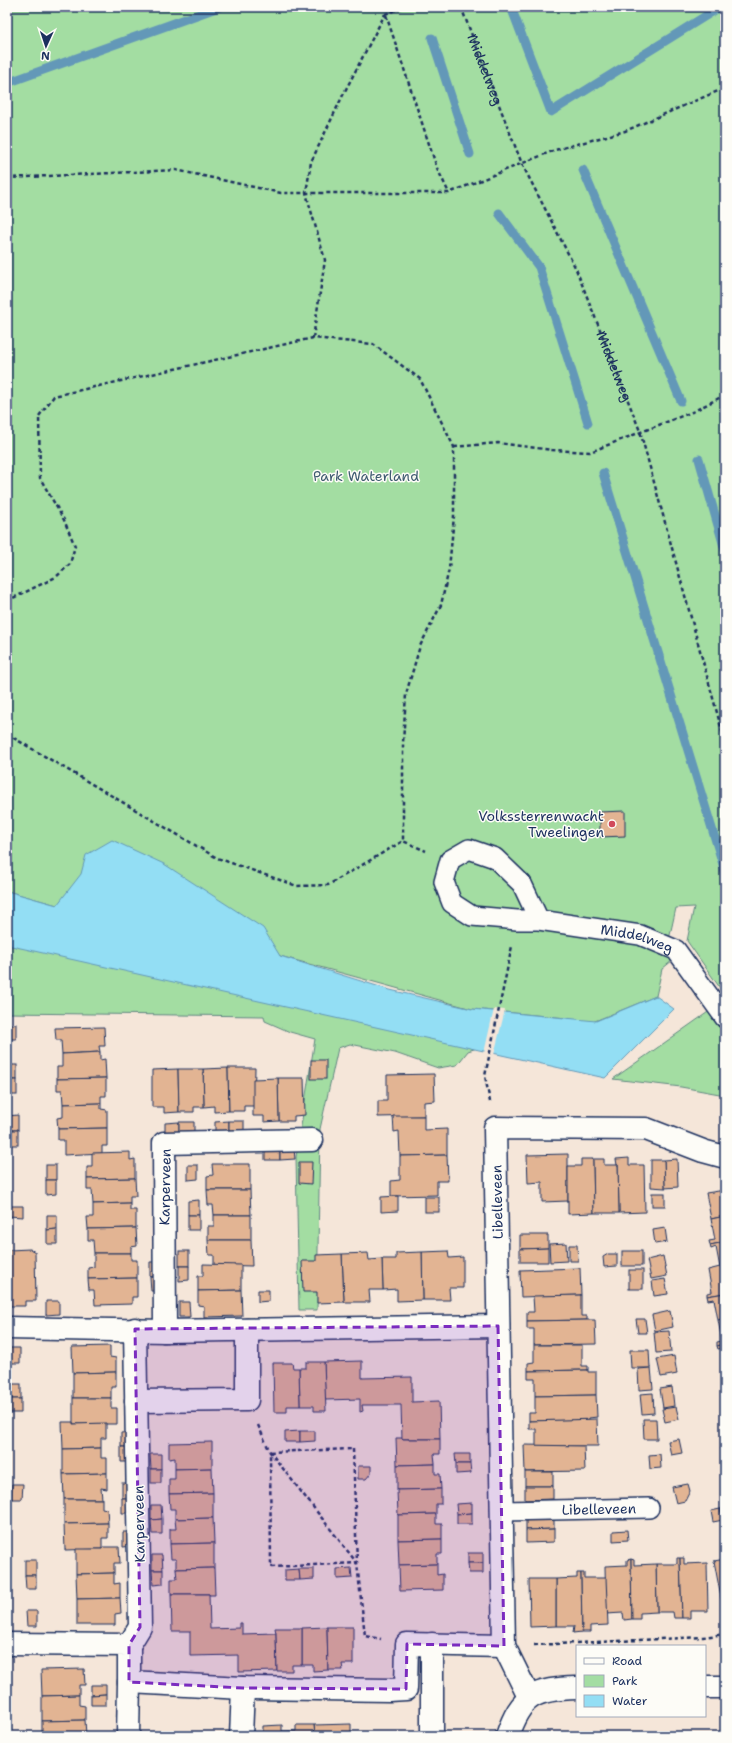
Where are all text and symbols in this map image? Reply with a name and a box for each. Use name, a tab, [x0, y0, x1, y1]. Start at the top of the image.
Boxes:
north arrow	[26, 26, 66, 66]
street label: Middelweg	[463, 31, 507, 108]
text: N	[40, 48, 50, 63]
street label: Middelweg	[592, 328, 637, 404]
park label: Park Waterland	[313, 467, 419, 485]
place label: Volkssterrenwacht Tweelingen	[478, 807, 604, 841]
marker: Volkssterrenwacht Tweelingen	[607, 819, 617, 829]
street label: Middelweg	[599, 920, 676, 957]
street label: Karperveen	[155, 1148, 175, 1226]
street label: Libelleveen	[487, 1164, 507, 1239]
street label: Karperveen	[129, 1485, 149, 1563]
street label: Libelleveen	[561, 1499, 637, 1519]
legend	[576, 1645, 706, 1717]
text: Road	[612, 1653, 643, 1669]
text: Park	[612, 1673, 638, 1689]
text: Water	[612, 1693, 648, 1709]

